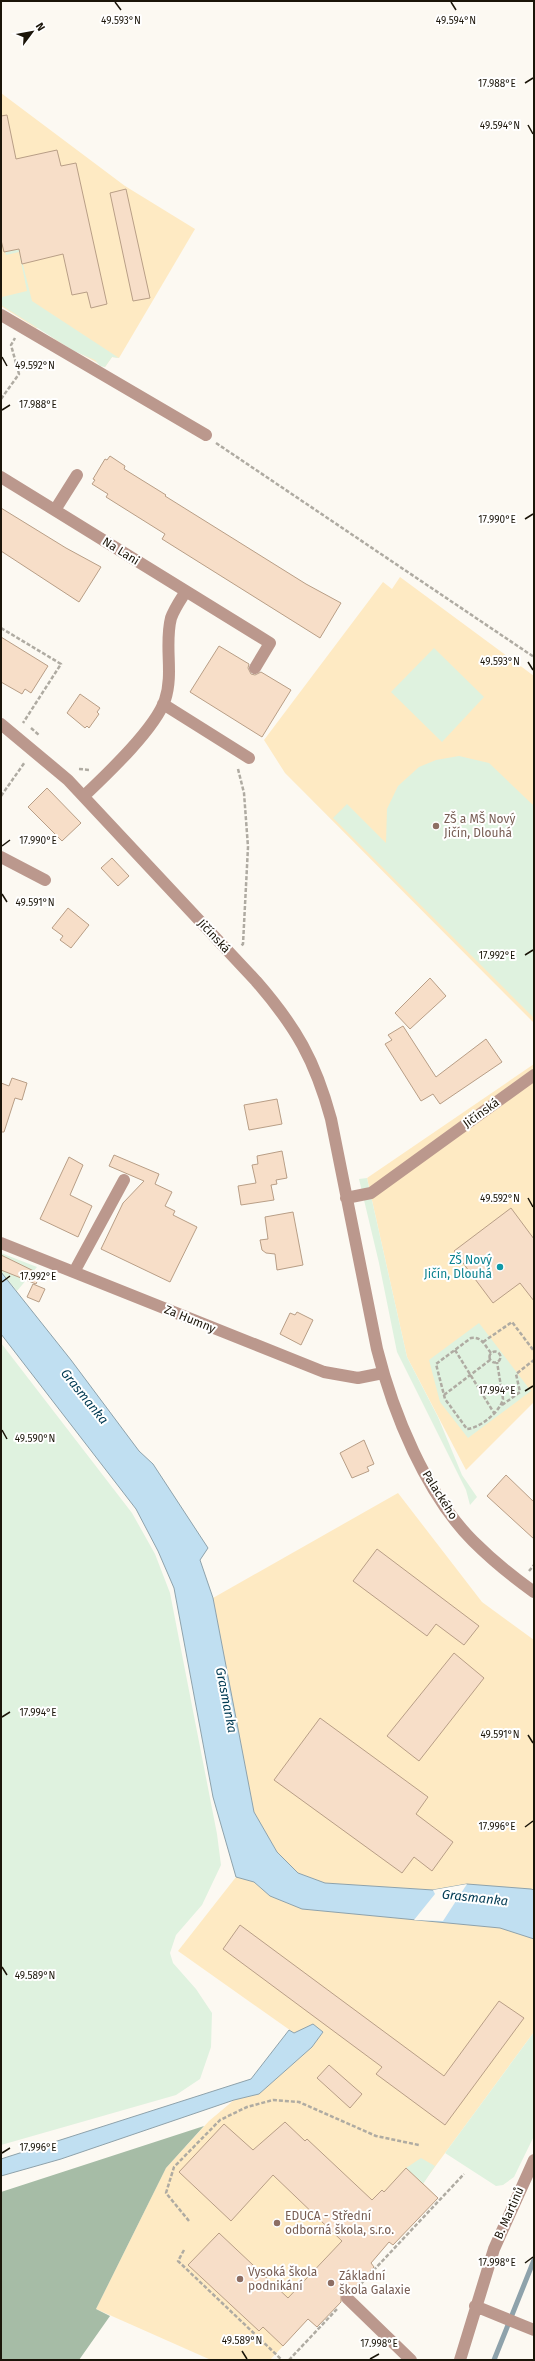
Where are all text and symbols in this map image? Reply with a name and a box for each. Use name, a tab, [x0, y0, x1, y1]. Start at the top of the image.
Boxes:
north arrow	[12, 12, 52, 52]
text: 49.593°N	[101, 15, 141, 27]
text: 49.594°N	[436, 15, 476, 27]
text: N	[33, 20, 48, 34]
text: 17.988°E	[478, 78, 516, 90]
text: 49.594°N	[480, 120, 520, 132]
text: 49.592°N	[15, 360, 55, 372]
text: 17.988°E	[19, 399, 57, 411]
text: 17.990°E	[478, 514, 516, 526]
street label: Na Lani	[100, 534, 142, 568]
text: 49.593°N	[480, 656, 520, 668]
place label: ZŠ a MŠ Nový Jičín, Dlouhá	[444, 811, 515, 840]
marker: ZŠ a MŠ Nový Jičín, Dlouhá	[431, 821, 441, 831]
text: 17.990°E	[19, 835, 57, 847]
text: 49.591°N	[15, 897, 55, 909]
street label: Jičínská	[195, 916, 233, 956]
text: 17.992°E	[479, 950, 515, 962]
street label: Jičínská	[460, 1095, 502, 1131]
text: 49.592°N	[480, 1193, 520, 1205]
place label: ZŠ Nový Jičín, Dlouhá	[424, 1252, 492, 1281]
marker: ZŠ Nový Jičín, Dlouhá	[495, 1262, 505, 1272]
text: 17.992°E	[20, 1271, 56, 1283]
street label: Za Humny	[162, 1302, 218, 1336]
water label: Grasmanka	[58, 1366, 111, 1427]
text: 17.994°E	[478, 1385, 516, 1397]
text: 49.590°N	[15, 1433, 55, 1445]
street label: Palackého	[419, 1468, 461, 1522]
water label: Grasmanka	[213, 1666, 240, 1734]
text: 17.994°E	[19, 1707, 57, 1719]
text: 49.591°N	[480, 1729, 520, 1741]
text: 17.996°E	[478, 1821, 516, 1833]
water label: Grasmanka	[441, 1887, 509, 1908]
text: 49.589°N	[15, 1970, 55, 1982]
text: 17.996°E	[19, 2142, 57, 2154]
street label: B. Martinů	[491, 2185, 527, 2241]
place label: EDUCA - Střední odborná škola, s.r.o.	[285, 2209, 394, 2237]
marker: EDUCA - Střední odborná škola, s.r.o.	[272, 2218, 282, 2228]
text: 17.998°E	[478, 2257, 516, 2269]
place label: Vysoká škola podnikání	[248, 2265, 317, 2293]
place label: Základní škola Galaxie	[339, 2269, 411, 2297]
marker: Vysoká škola podnikání	[235, 2274, 245, 2284]
marker: Základní škola Galaxie	[326, 2278, 336, 2288]
text: 49.589°N	[222, 2335, 262, 2347]
text: 17.998°E	[360, 2338, 398, 2350]

